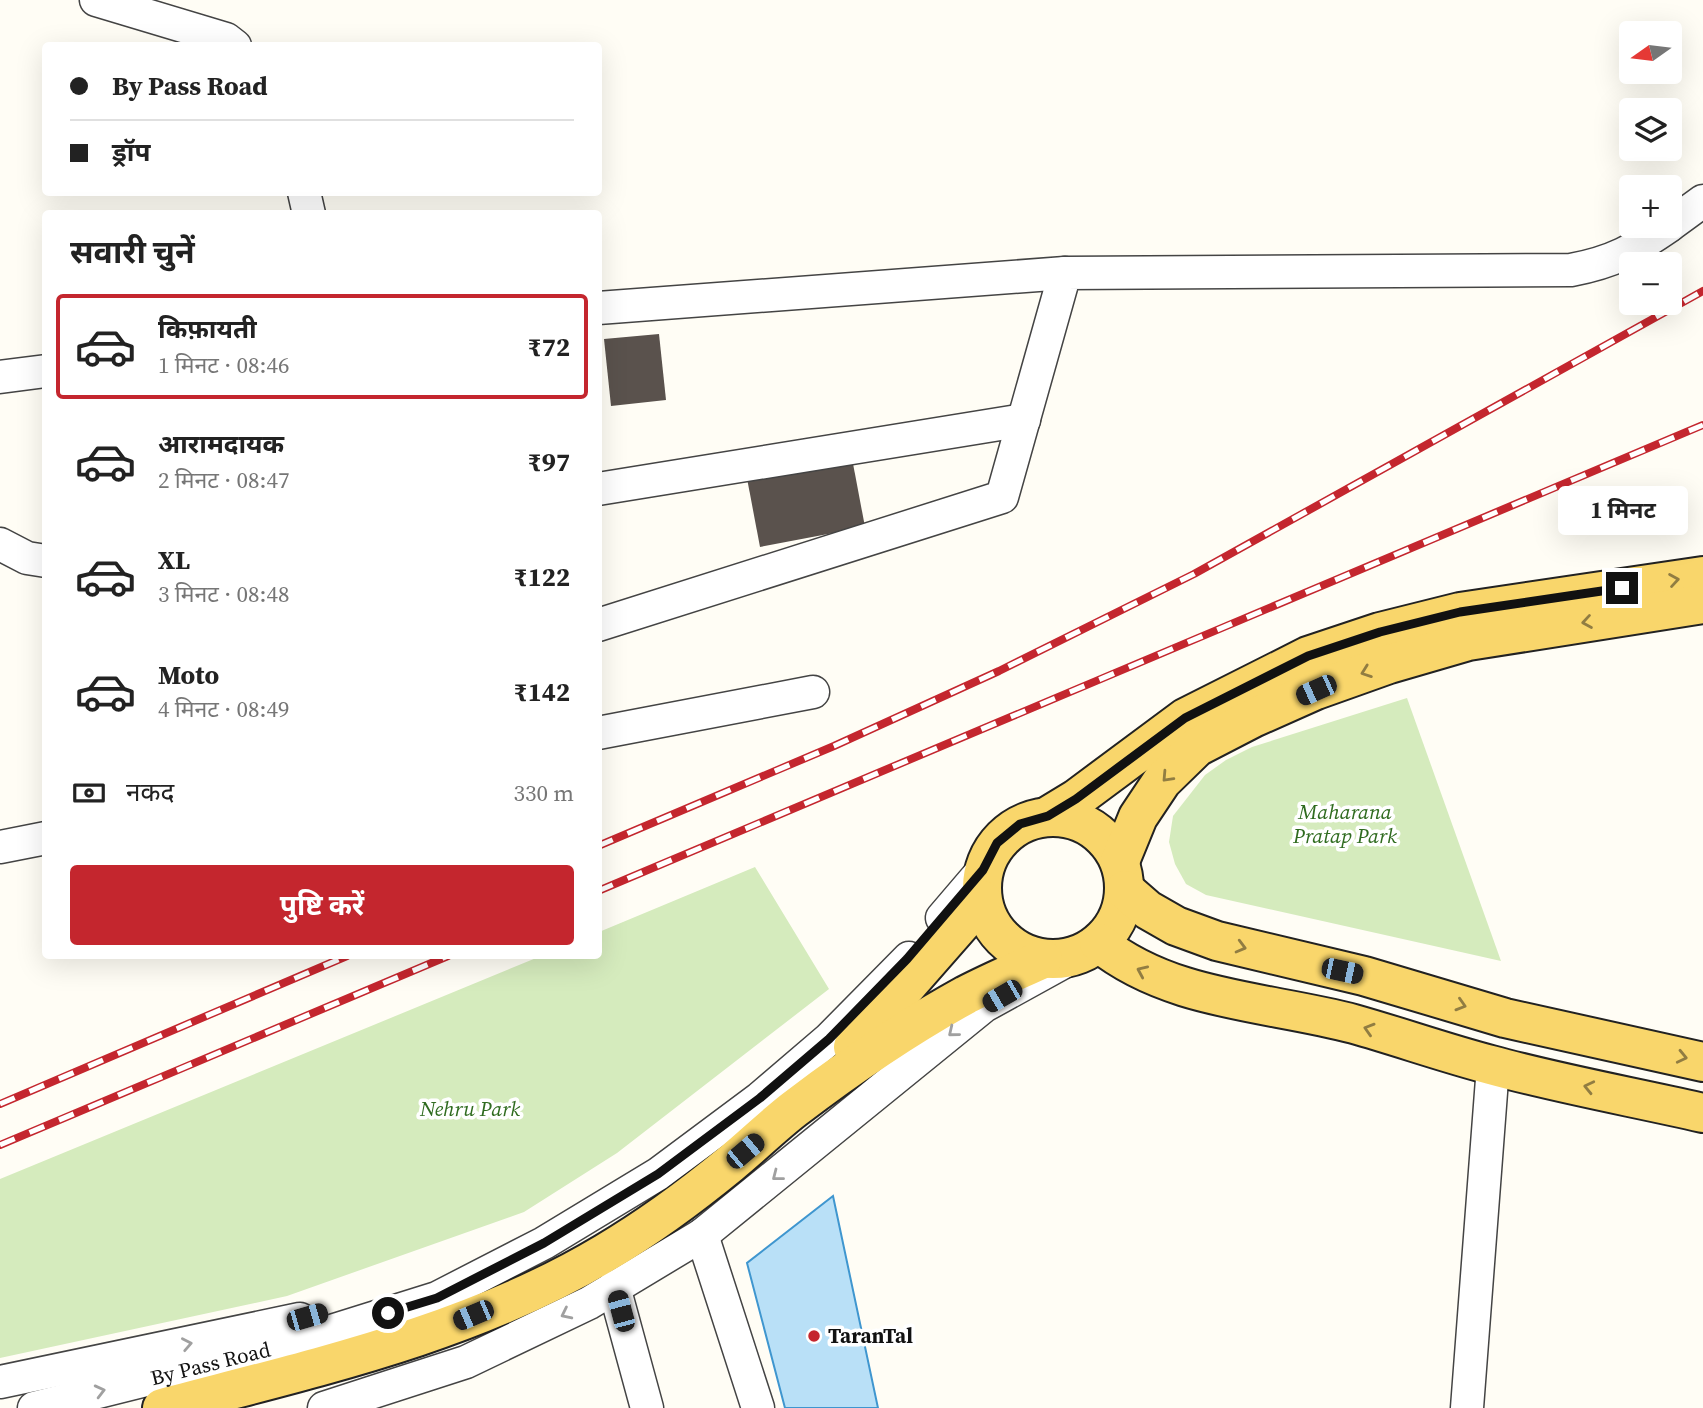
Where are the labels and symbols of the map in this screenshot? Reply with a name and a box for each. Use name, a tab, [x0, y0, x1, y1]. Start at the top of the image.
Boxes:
north arrow	[1619, 21, 1682, 84]
callout: 1 मिनट	[1557, 486, 1687, 536]
route end	[1606, 572, 1638, 604]
one-way arrow	[1668, 573, 1680, 588]
one-way arrow	[1581, 615, 1593, 630]
one-way arrow	[1360, 664, 1372, 678]
car	[1293, 672, 1340, 708]
one-way arrow	[1163, 769, 1175, 782]
park label: Maharana Pratap Park	[1292, 797, 1397, 850]
one-way arrow	[1235, 939, 1247, 953]
car	[1320, 956, 1365, 986]
one-way arrow	[1137, 965, 1149, 979]
car	[979, 976, 1026, 1016]
one-way arrow	[1455, 996, 1467, 1011]
one-way arrow	[1363, 1022, 1375, 1037]
one-way arrow	[948, 1024, 961, 1036]
one-way arrow	[1676, 1049, 1688, 1064]
one-way arrow	[1583, 1081, 1595, 1096]
park label: Nehru Park	[419, 1094, 520, 1123]
car	[723, 1129, 768, 1173]
one-way arrow	[772, 1167, 784, 1180]
car	[606, 1288, 637, 1334]
route start	[372, 1297, 404, 1329]
car	[450, 1297, 497, 1333]
car	[284, 1301, 331, 1333]
one-way arrow	[561, 1305, 574, 1319]
place label: TaranTal	[828, 1321, 913, 1350]
marker: TaranTal	[806, 1328, 822, 1344]
street label: By Pass Road	[147, 1334, 273, 1392]
one-way arrow	[181, 1337, 193, 1352]
one-way arrow	[94, 1385, 106, 1400]

